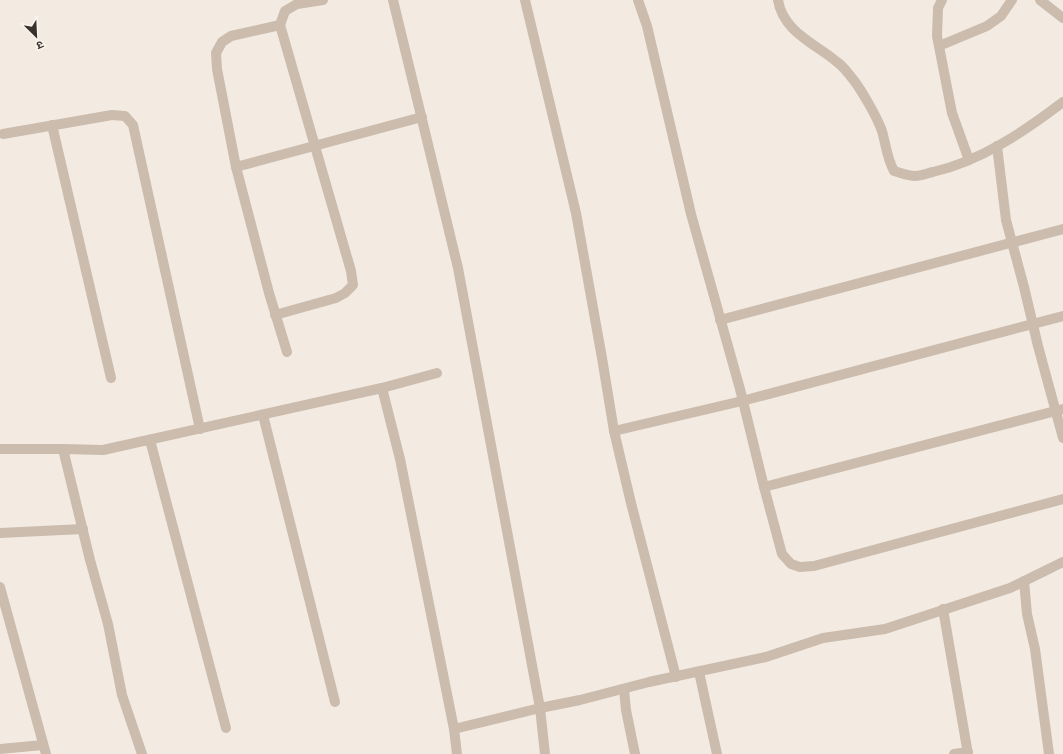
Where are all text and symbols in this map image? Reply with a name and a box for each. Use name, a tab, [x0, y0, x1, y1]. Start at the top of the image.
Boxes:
north arrow	[16, 16, 56, 56]
text: उ	[34, 37, 46, 53]

